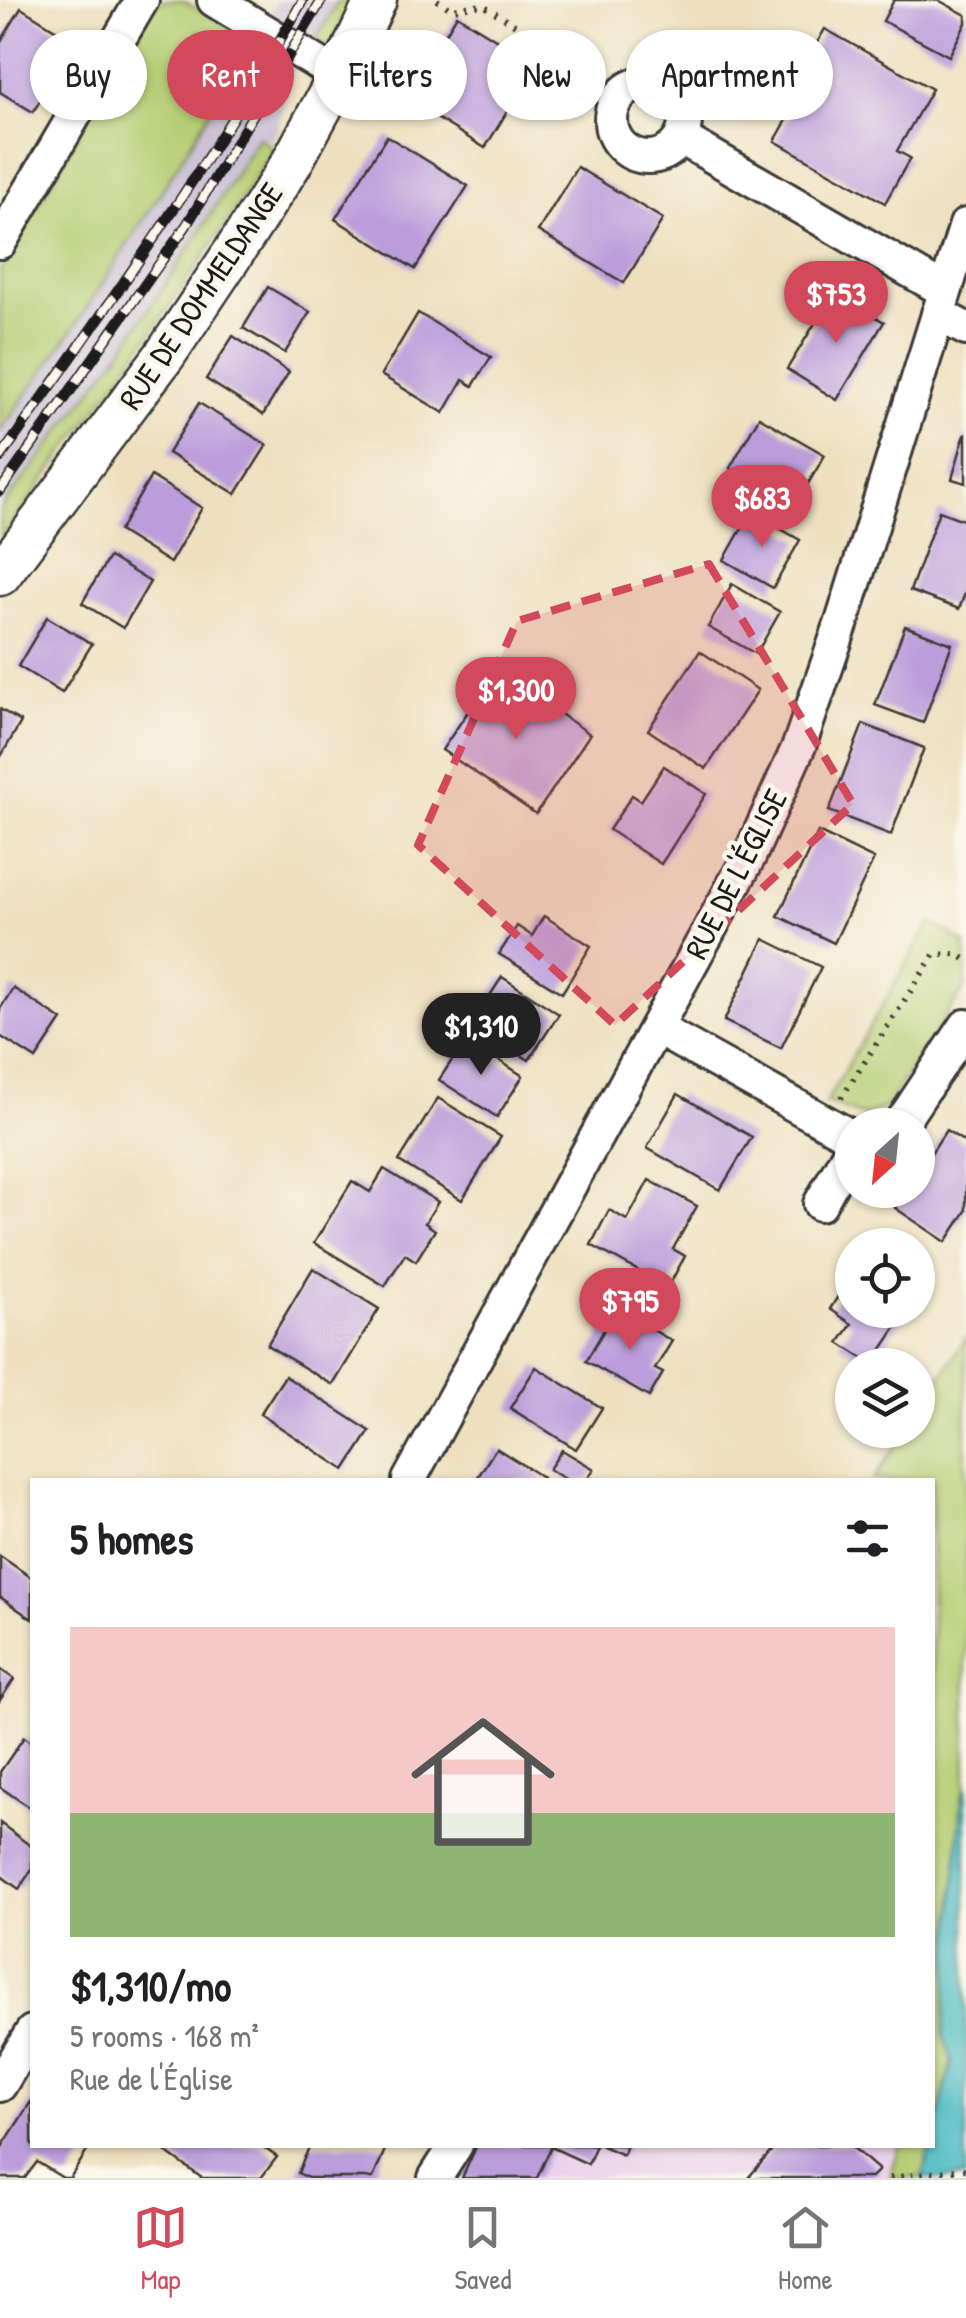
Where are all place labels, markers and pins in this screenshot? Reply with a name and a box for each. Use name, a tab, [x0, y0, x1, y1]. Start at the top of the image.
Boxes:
pin: $753	[777, 261, 895, 346]
pin: $683	[703, 465, 821, 550]
pin: $1,300	[435, 657, 597, 742]
pin: $1,310	[400, 993, 562, 1078]
pin: $795	[571, 1268, 689, 1353]

